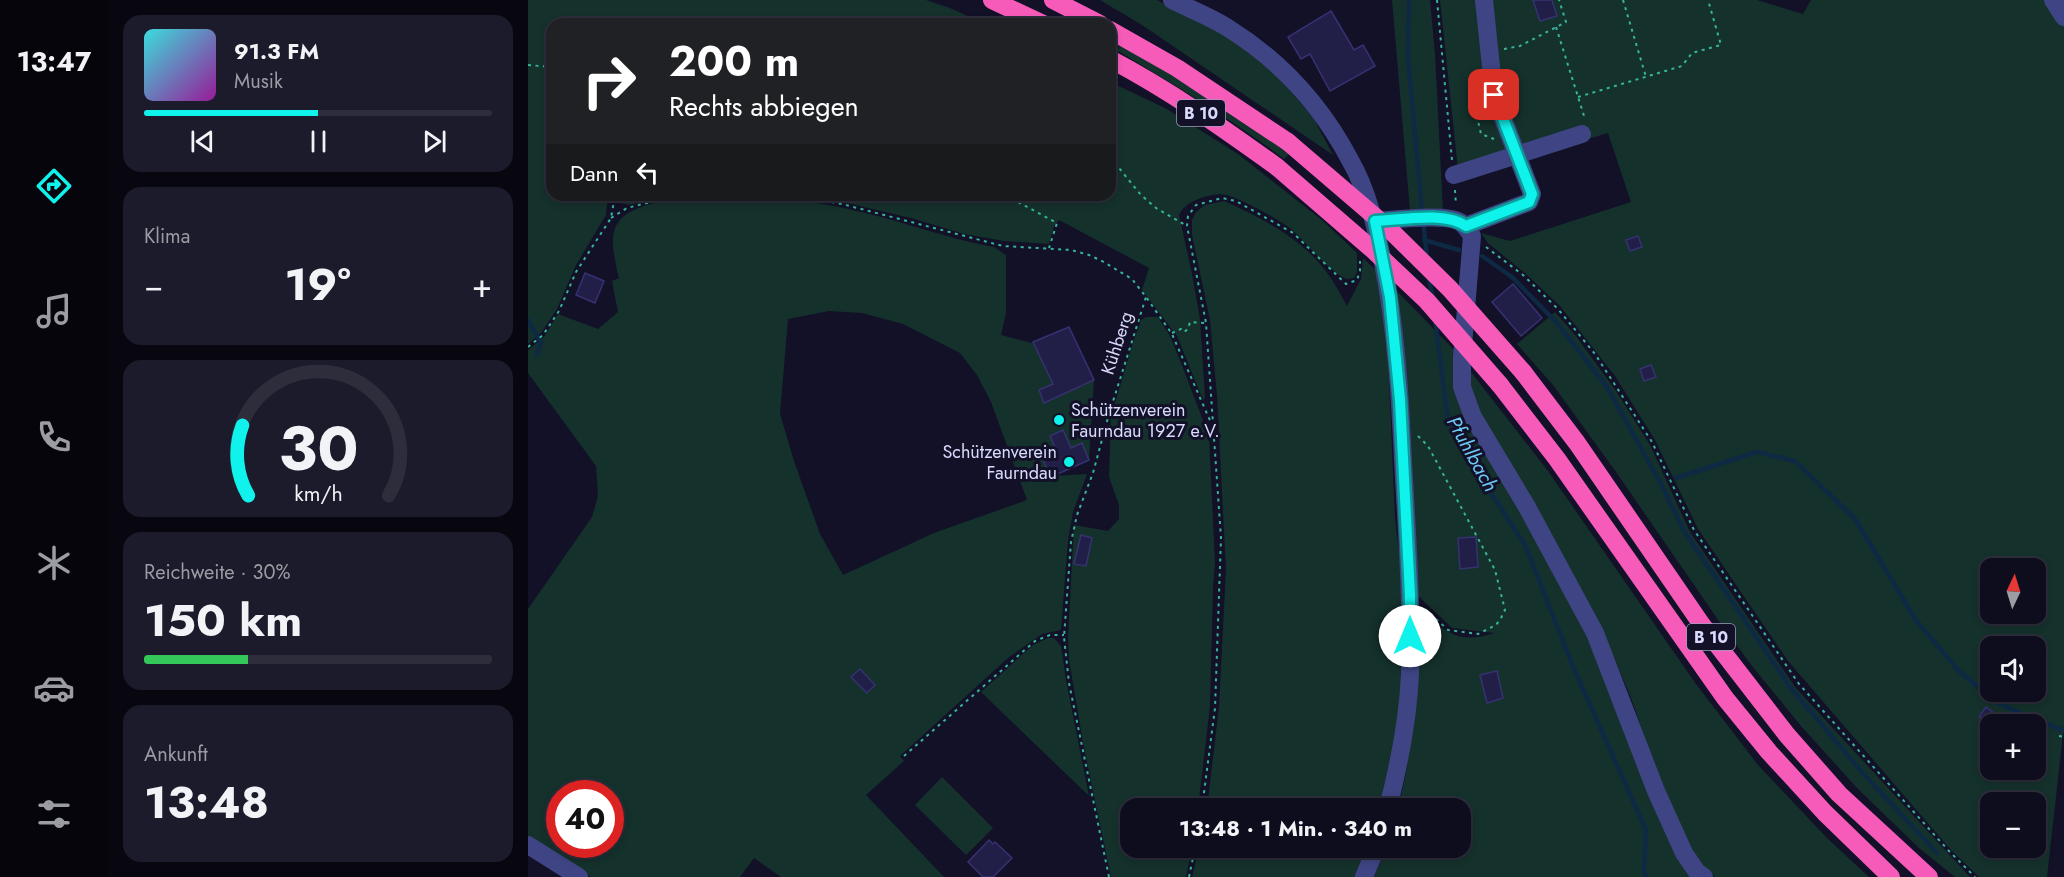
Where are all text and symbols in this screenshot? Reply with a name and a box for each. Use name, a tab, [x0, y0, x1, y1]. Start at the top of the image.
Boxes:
text: 200 m	[669, 31, 799, 92]
text: 91.3 FM	[234, 35, 319, 67]
text: 13:47	[17, 42, 91, 81]
icon: right	[570, 42, 648, 120]
text: Musik	[234, 67, 283, 96]
pin	[1468, 69, 1519, 120]
icon: arrive	[1477, 78, 1510, 111]
text: Rechts abbiegen	[669, 87, 859, 126]
road number: B 10	[1177, 100, 1225, 126]
icon: previous	[186, 125, 219, 158]
icon: pause	[302, 125, 335, 158]
icon: next	[418, 125, 451, 158]
icon: left	[631, 156, 664, 189]
text: Dann	[570, 157, 619, 189]
icon: directions	[33, 165, 75, 207]
text: Klima	[144, 222, 190, 251]
text: 19°	[284, 252, 351, 317]
text: −	[144, 262, 163, 309]
text: +	[472, 262, 492, 309]
icon: music	[33, 290, 75, 332]
street label: Kühberg	[1095, 308, 1139, 378]
place label: Schützenverein Faurndau 1927 e.V.	[1071, 397, 1220, 444]
text: 30	[278, 403, 358, 493]
water label: Pfuhlbach	[1439, 411, 1505, 497]
marker: Schützenverein Faurndau 1927 e.V.	[1052, 413, 1066, 427]
icon: phone	[33, 416, 75, 458]
place label: Schützenverein Faurndau	[942, 439, 1057, 486]
marker: Schützenverein Faurndau	[1062, 455, 1076, 469]
text: km/h	[294, 478, 342, 509]
icon: climate	[33, 542, 75, 584]
text: Reichweite · 30%	[144, 558, 291, 587]
north arrow	[1980, 558, 2046, 624]
map controls	[1980, 558, 2046, 858]
text: 150 km	[144, 588, 302, 653]
position arrow	[1378, 604, 1442, 668]
road number: B 10	[1687, 624, 1735, 650]
button: sound	[1980, 636, 2046, 702]
icon: car	[33, 667, 75, 709]
button: +	[1980, 714, 2046, 780]
text: Ankunft	[144, 740, 208, 769]
text: 13:48	[144, 770, 269, 835]
speed limit sign: 40	[546, 780, 624, 858]
button: −	[1980, 792, 2046, 858]
icon: filters	[33, 793, 75, 835]
text: 13:48 · 1 Min. · 340 m	[1179, 812, 1412, 844]

